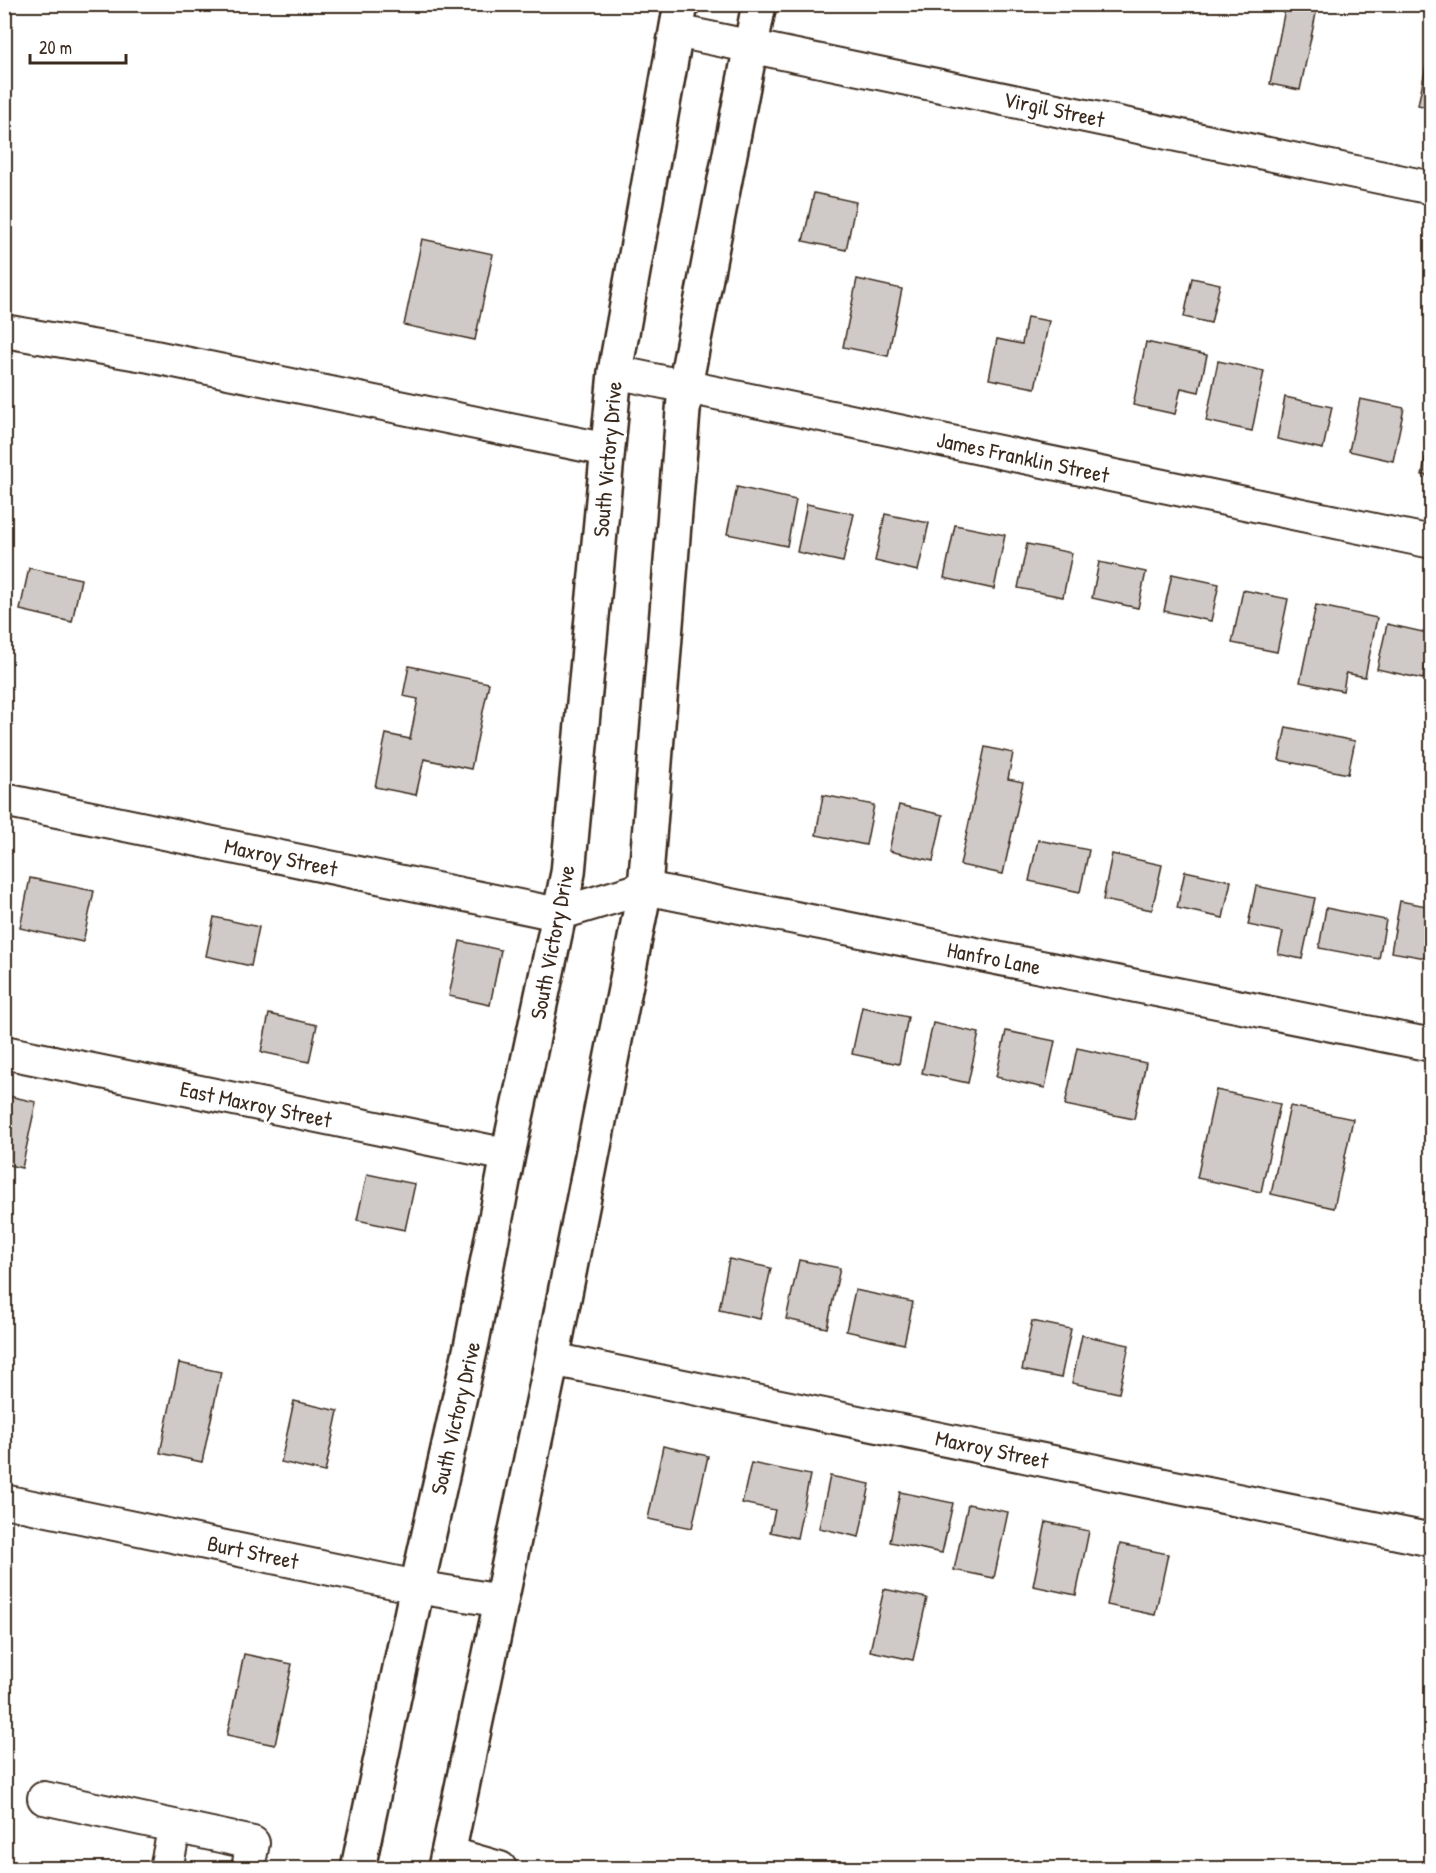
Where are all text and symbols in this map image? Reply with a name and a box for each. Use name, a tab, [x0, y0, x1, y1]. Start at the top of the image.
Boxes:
scale bar	[30, 27, 126, 65]
text: 20 m	[39, 35, 72, 60]
street label: Virgil Street	[1001, 84, 1108, 134]
street label: South Victory Drive	[585, 380, 629, 538]
street label: James Franklin Street	[934, 424, 1112, 490]
street label: Maxroy Street	[222, 830, 341, 884]
street label: South Victory Drive	[522, 862, 582, 1021]
street label: Hanfro Lane	[945, 934, 1044, 982]
street label: East Maxroy Street	[178, 1073, 335, 1135]
street label: South Victory Drive	[423, 1338, 487, 1497]
street label: Maxroy Street	[933, 1422, 1052, 1476]
street label: Burt Street	[205, 1528, 302, 1576]

